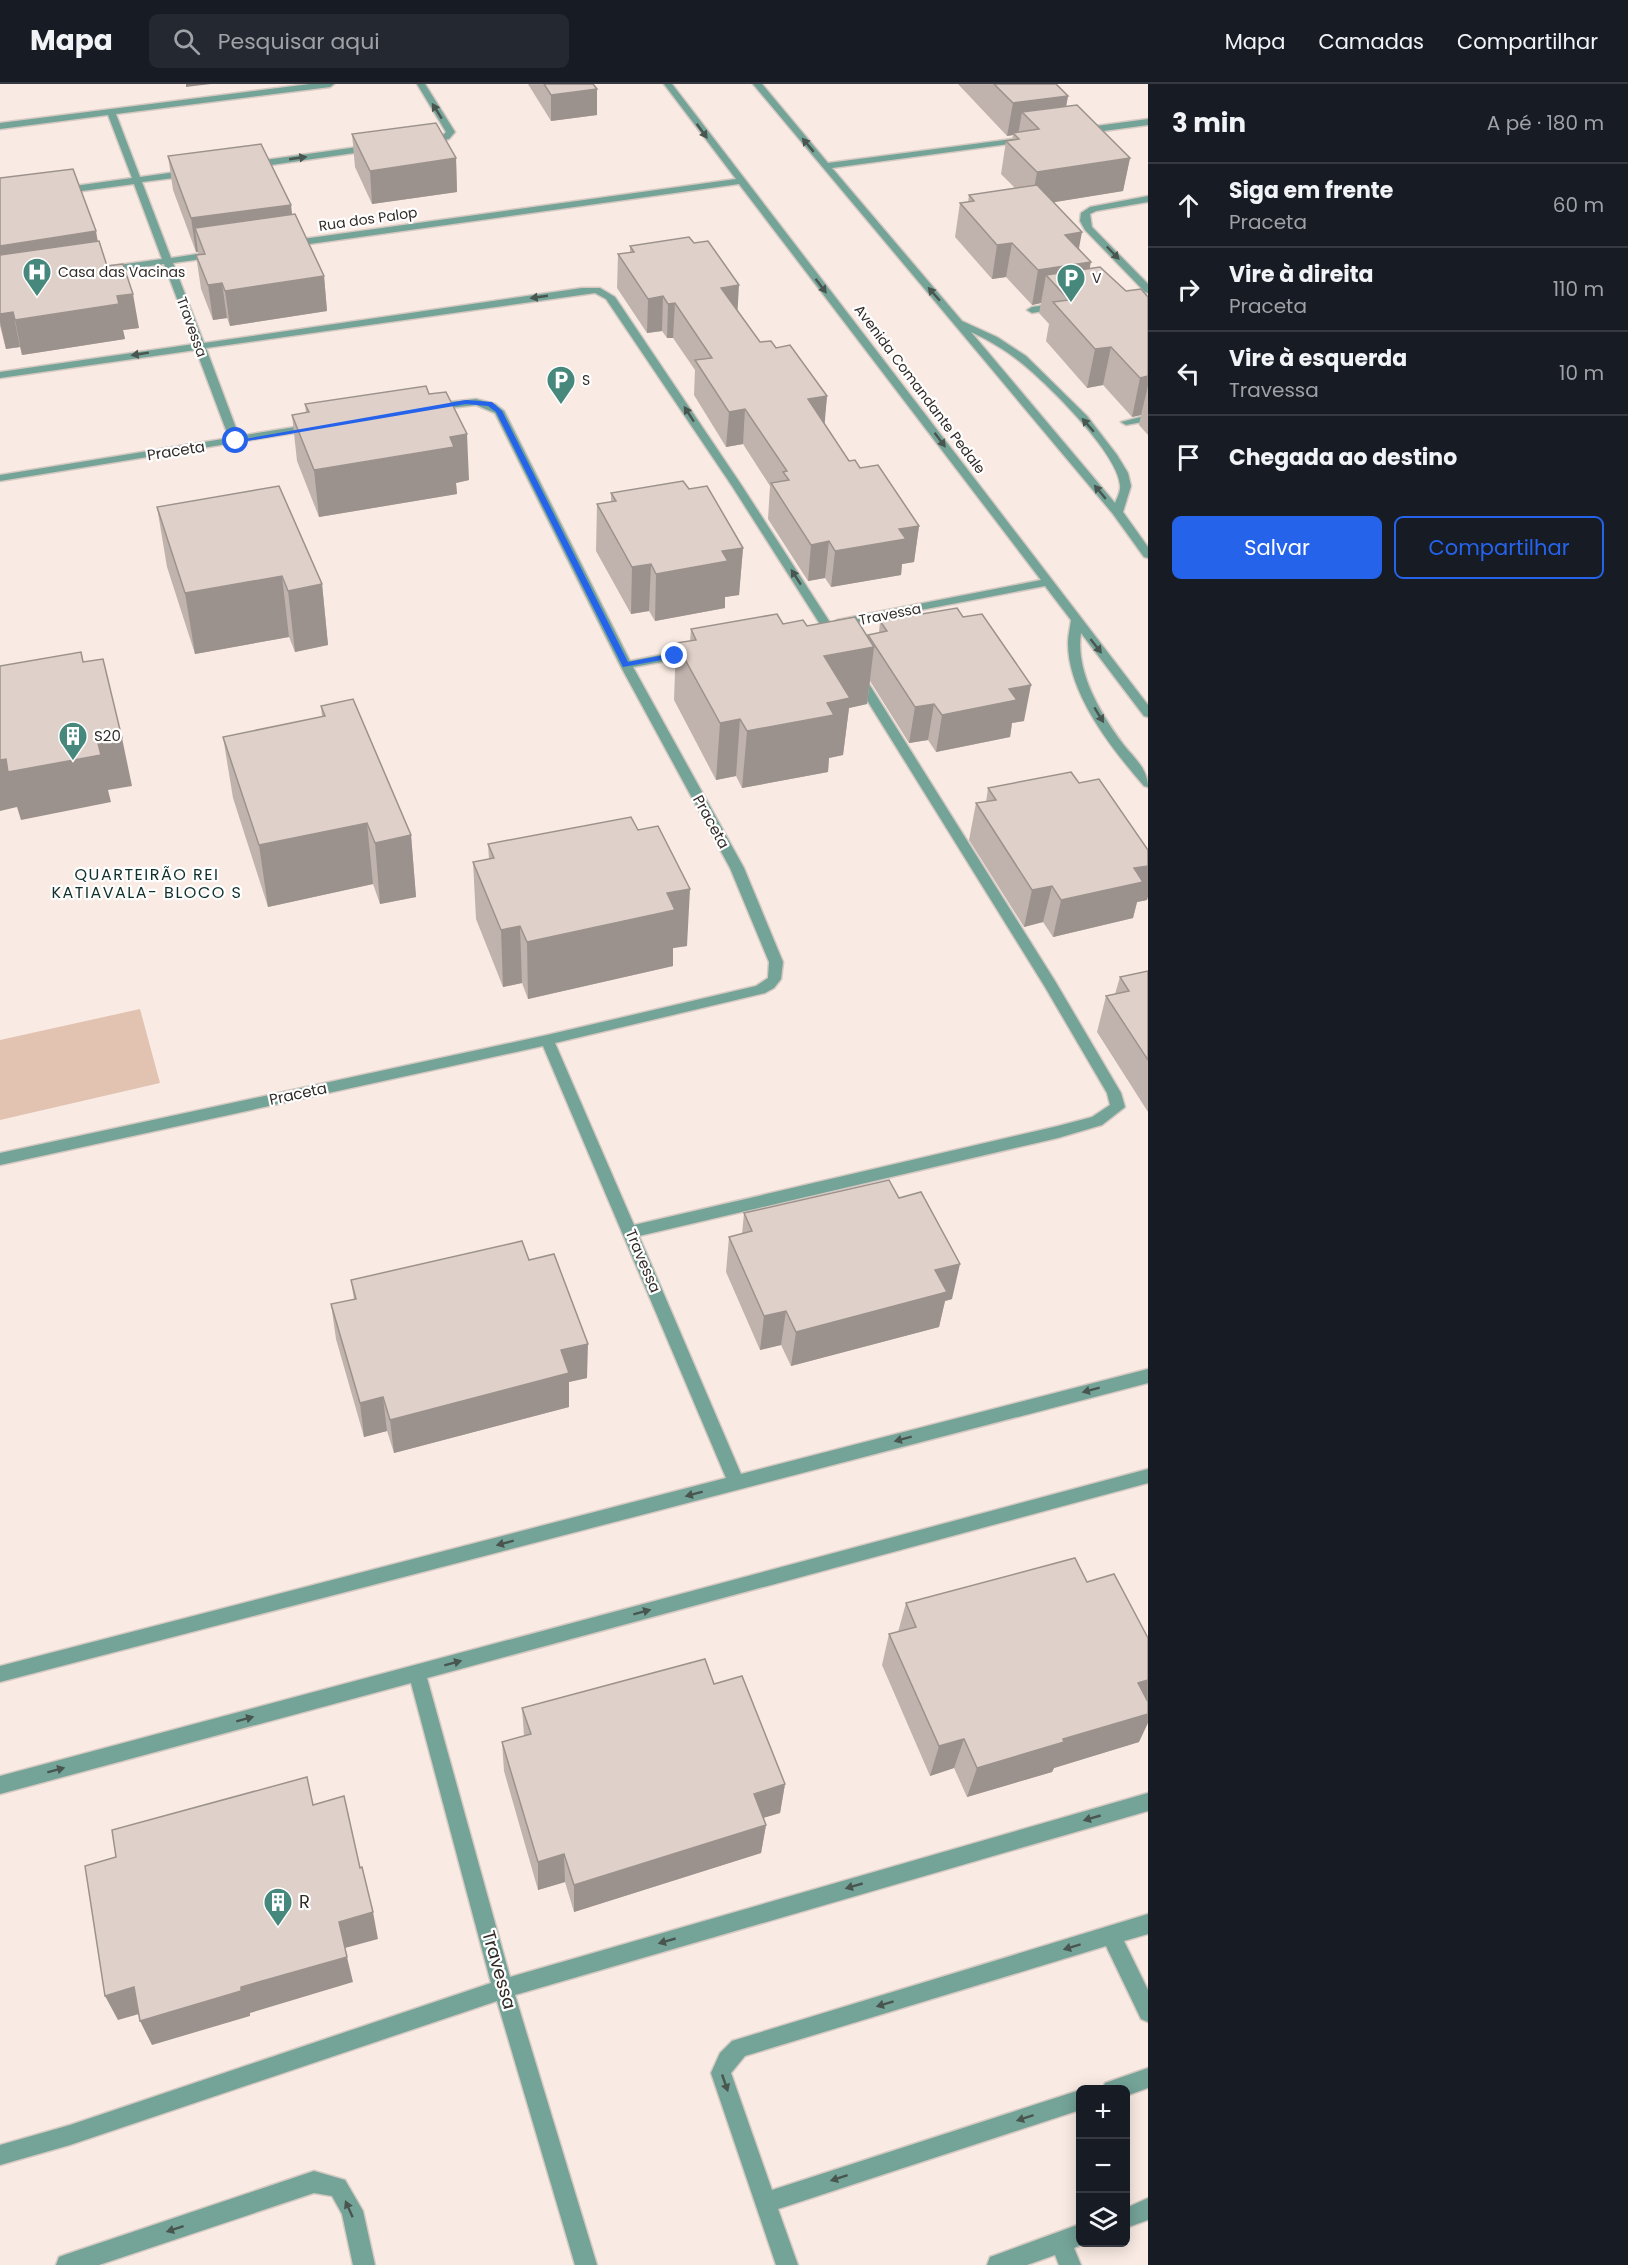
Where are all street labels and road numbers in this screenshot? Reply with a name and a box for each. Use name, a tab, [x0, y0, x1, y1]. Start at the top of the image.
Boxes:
street label: Rua dos Palop	[317, 202, 419, 236]
street label: Travessa	[172, 294, 212, 360]
street label: Avenida Comandante Pedale	[850, 300, 990, 478]
street label: Praceta	[145, 436, 206, 465]
street label: Travessa	[857, 598, 923, 630]
street label: Praceta	[688, 791, 735, 852]
street label: Praceta	[267, 1077, 329, 1110]
street label: Travessa	[621, 1226, 666, 1296]
street label: Travessa	[476, 1928, 523, 2012]

